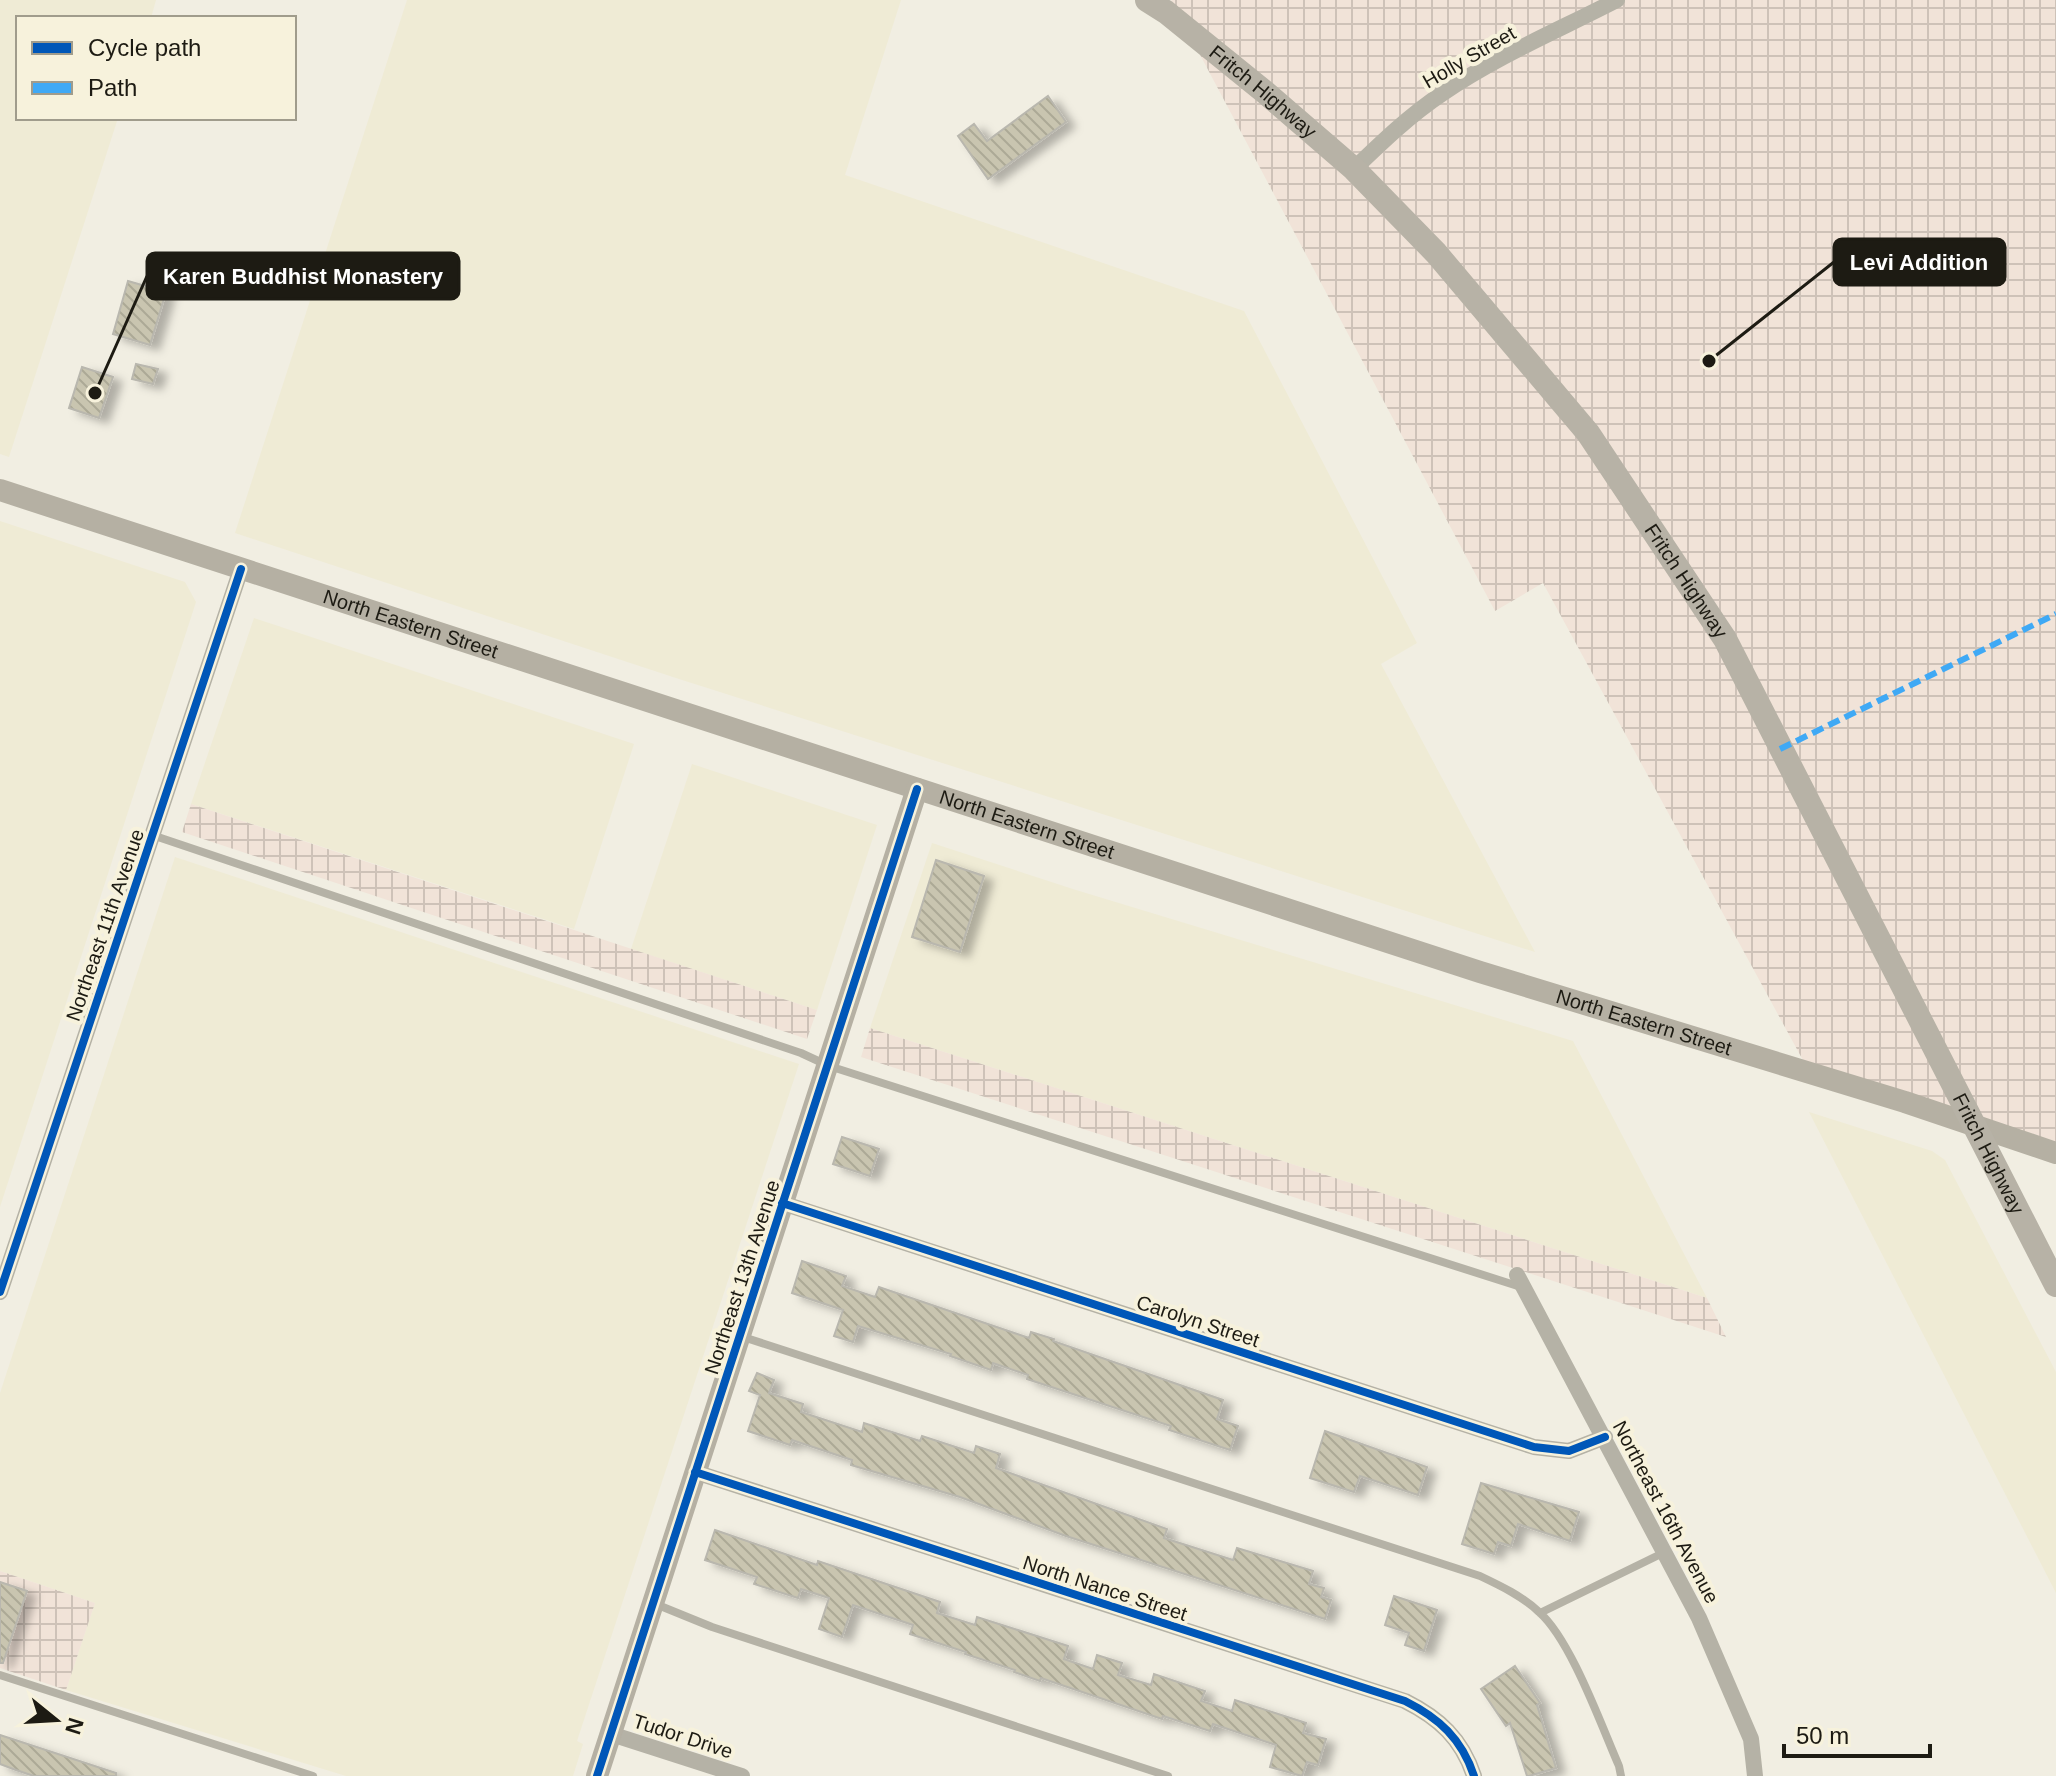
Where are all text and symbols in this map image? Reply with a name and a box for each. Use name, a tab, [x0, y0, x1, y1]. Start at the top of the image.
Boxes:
legend	[16, 16, 296, 120]
street label: Holly Street	[1419, 21, 1520, 92]
text: Cycle path	[88, 34, 201, 61]
street label: Fritch Highway	[1205, 41, 1321, 143]
text: Path	[88, 74, 137, 101]
callout: Levi Addition	[1834, 239, 2005, 285]
text: Levi Addition	[1850, 250, 1988, 275]
callout: Karen Buddhist Monastery	[147, 253, 459, 299]
text: Karen Buddhist Monastery	[163, 264, 444, 289]
street label: Fritch Highway	[1641, 520, 1732, 642]
street label: North Eastern Street	[321, 585, 501, 663]
street label: North Eastern Street	[937, 786, 1117, 863]
street label: Northeast 11th Avenue	[62, 826, 148, 1024]
street label: North Eastern Street	[1554, 985, 1735, 1059]
street label: Fritch Highway	[1949, 1090, 2029, 1217]
street label: Northeast 13th Avenue	[700, 1177, 784, 1377]
street label: Carolyn Street	[1134, 1291, 1263, 1351]
street label: Northeast 16th Avenue	[1609, 1417, 1723, 1607]
street label: North Nance Street	[1020, 1551, 1190, 1625]
north arrow	[16, 1680, 96, 1760]
scale bar	[1784, 1708, 1930, 1758]
street label: Tudor Drive	[630, 1710, 736, 1762]
text: N	[60, 1715, 89, 1737]
text: 50 m	[1796, 1722, 1849, 1749]

